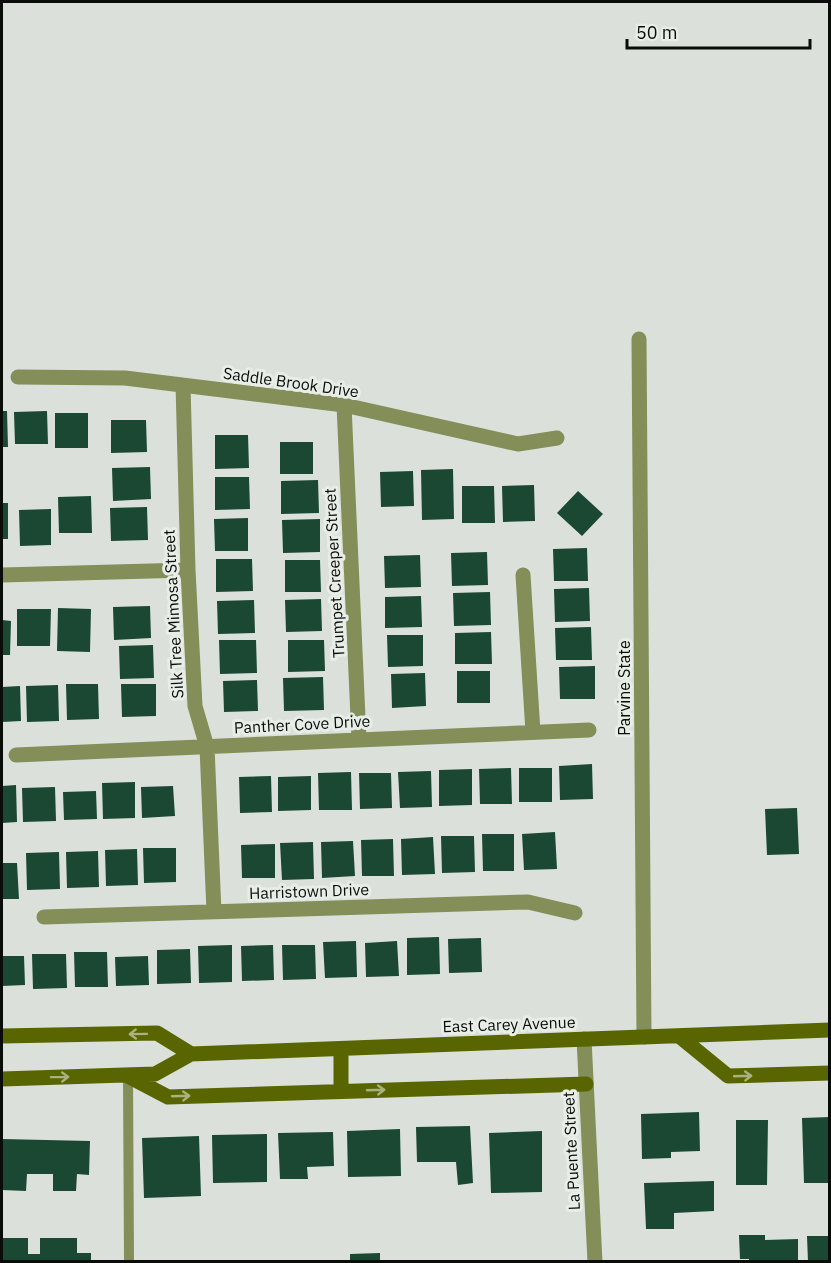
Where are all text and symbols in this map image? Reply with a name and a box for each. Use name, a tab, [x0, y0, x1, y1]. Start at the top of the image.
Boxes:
scale bar	[627, 12, 810, 50]
text: 50 m	[636, 21, 678, 44]
street label: Saddle Brook Drive	[222, 363, 360, 401]
street label: Trumpet Creeper Street	[320, 488, 348, 658]
street label: Silk Tree Mimosa Street	[159, 529, 187, 699]
street label: Parvine State	[614, 640, 634, 736]
street label: Panther Cove Drive	[233, 710, 371, 738]
street label: Harristown Drive	[249, 879, 370, 903]
street label: East Carey Avenue	[442, 1012, 576, 1036]
one-way arrow	[129, 1028, 149, 1039]
one-way arrow	[733, 1070, 753, 1082]
one-way arrow	[49, 1071, 69, 1083]
one-way arrow	[366, 1085, 386, 1096]
one-way arrow	[171, 1091, 191, 1102]
street label: La Puente Street	[558, 1091, 584, 1211]

